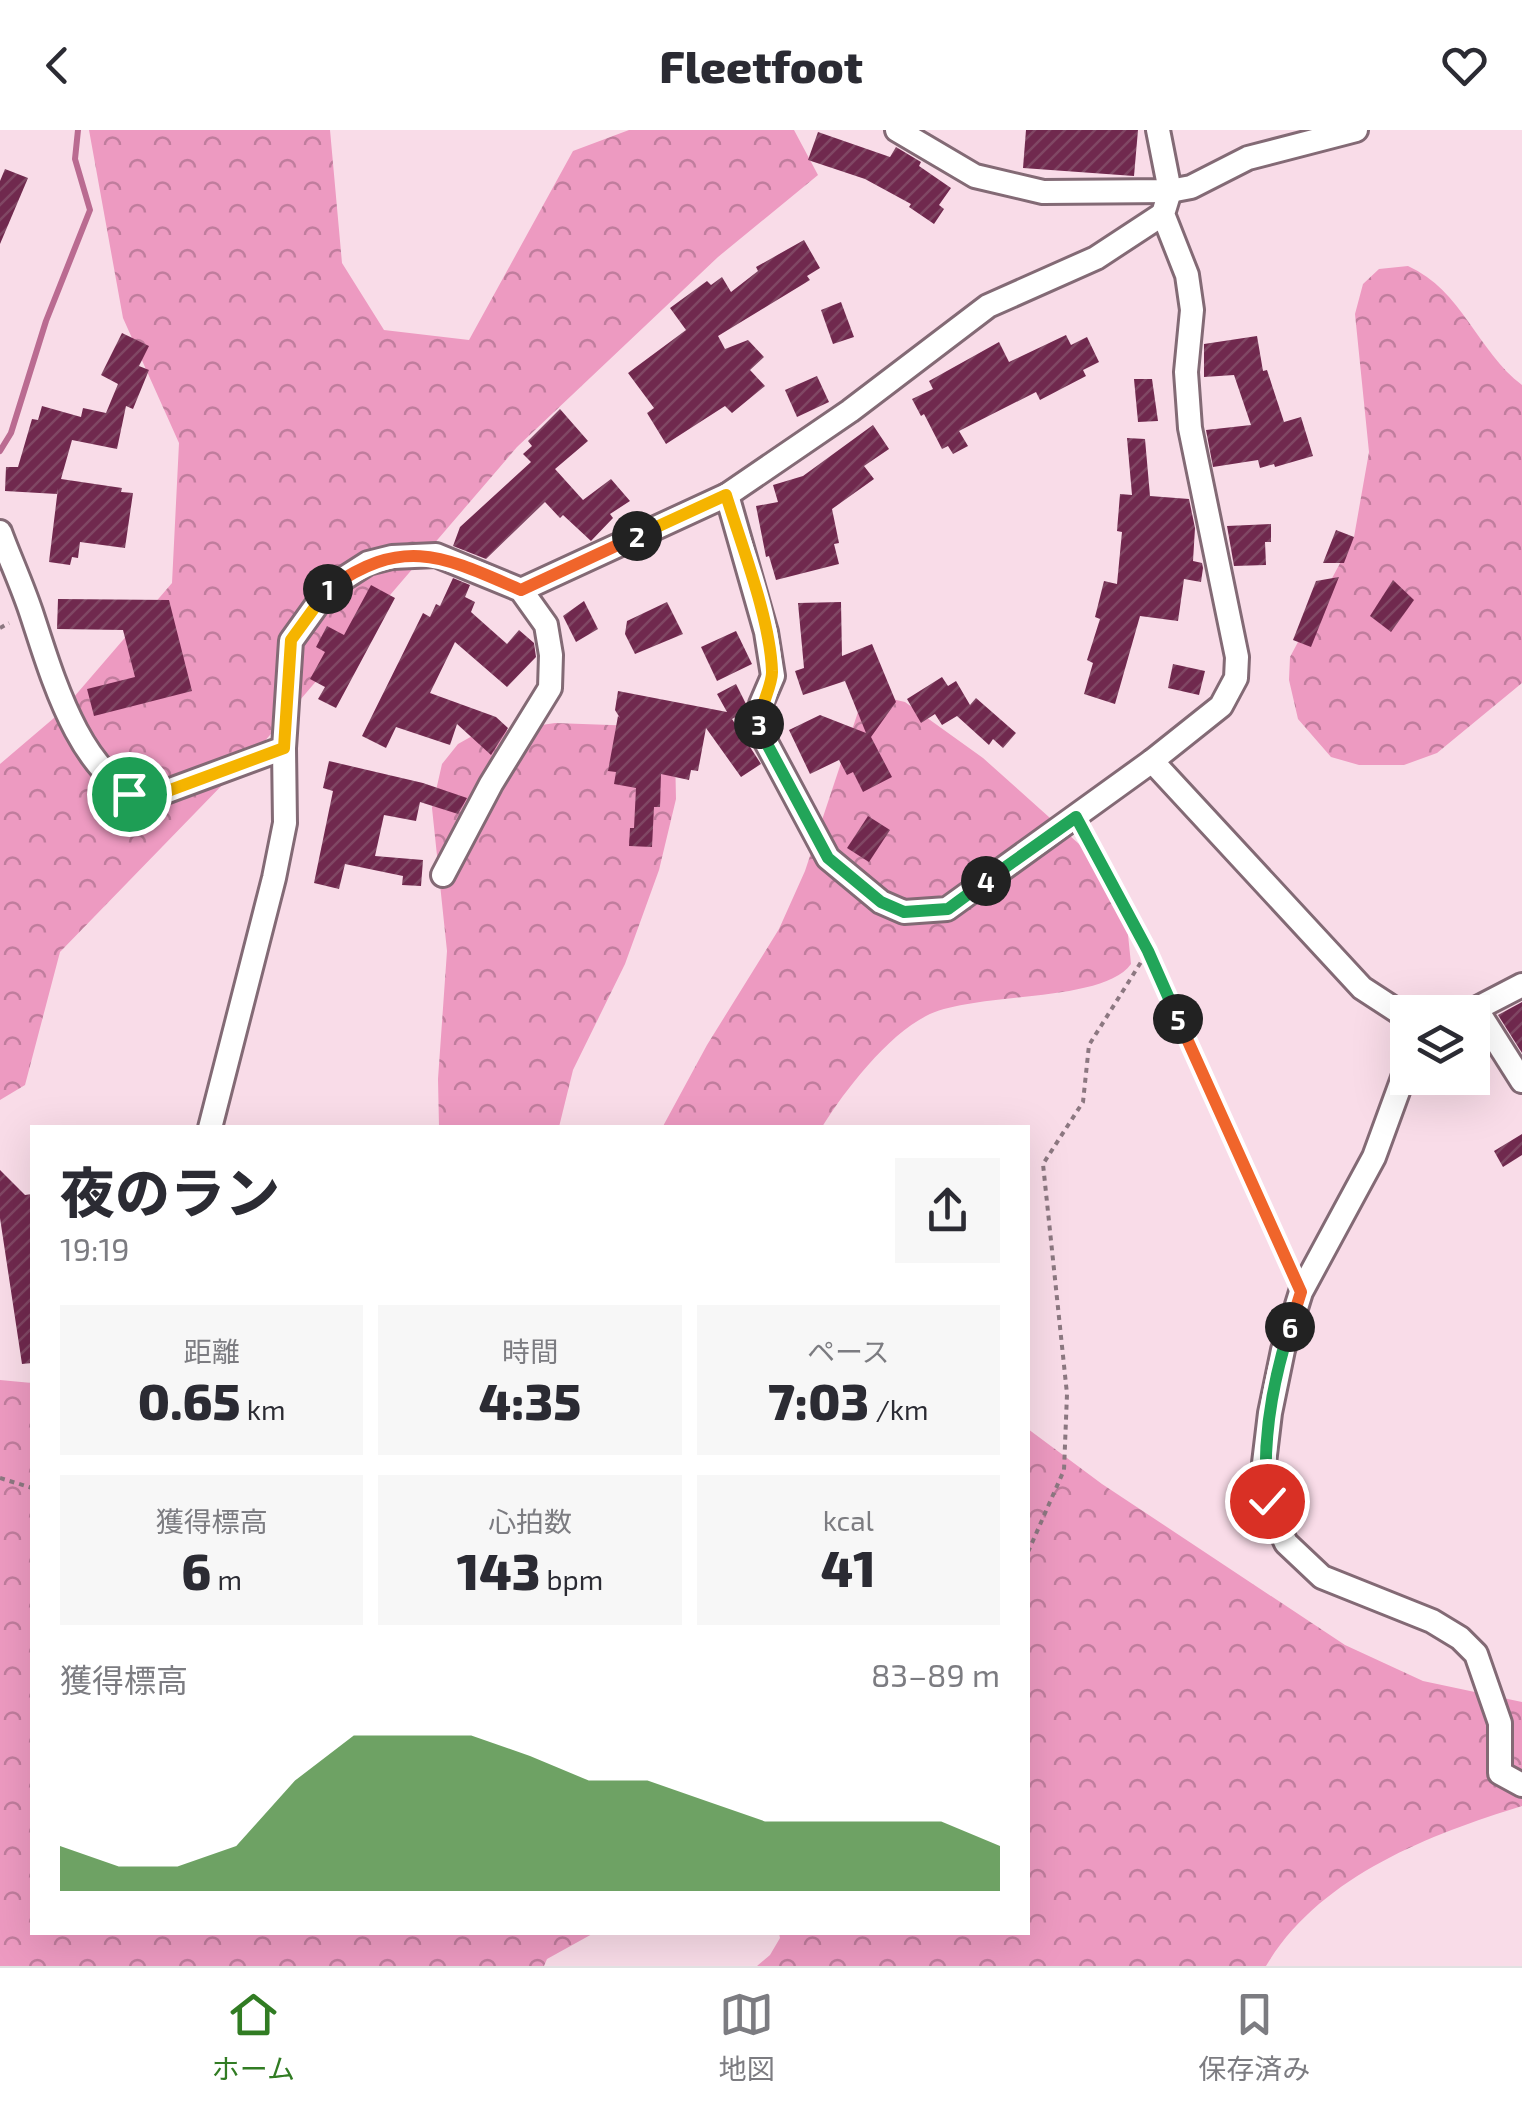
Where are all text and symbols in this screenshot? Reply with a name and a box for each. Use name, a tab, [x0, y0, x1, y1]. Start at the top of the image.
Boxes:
icon: back	[30, 38, 85, 93]
text: Fleetfoot	[659, 38, 863, 92]
icon: heart	[1437, 38, 1492, 93]
pin: 2	[612, 511, 662, 561]
text: 2	[629, 519, 645, 553]
pin: 1	[303, 564, 353, 614]
text: 1	[322, 572, 334, 606]
pin: 3	[734, 699, 784, 749]
text: 3	[751, 707, 767, 741]
pin	[87, 752, 172, 837]
icon: arrive	[102, 767, 157, 822]
pin: 4	[961, 856, 1011, 906]
text: 4	[977, 864, 995, 898]
pin: 5	[1153, 994, 1203, 1044]
map controls	[1390, 995, 1490, 1095]
button: layers	[1390, 995, 1490, 1095]
text: 5	[1170, 1002, 1186, 1036]
text: 夜のラン	[60, 1158, 280, 1224]
button: share	[895, 1158, 1000, 1263]
text: 19:19	[60, 1229, 130, 1267]
pin: 6	[1265, 1302, 1315, 1352]
text: 6	[1282, 1310, 1298, 1344]
text: 距離	[184, 1334, 240, 1368]
text: 時間	[502, 1334, 558, 1368]
text: ペース	[807, 1334, 890, 1368]
text: 0.65	[138, 1370, 241, 1430]
text: 4:35	[479, 1370, 581, 1430]
text: 7:03	[768, 1370, 869, 1430]
text: km	[241, 1392, 286, 1426]
text: /km	[869, 1392, 929, 1426]
pin	[1225, 1459, 1310, 1544]
icon: check	[1240, 1474, 1295, 1529]
text: kcal	[823, 1503, 874, 1537]
text: 獲得標高	[156, 1504, 268, 1538]
text: 心拍数	[488, 1504, 572, 1538]
text: 41	[821, 1537, 876, 1597]
text: 6	[181, 1540, 211, 1600]
text: 143	[457, 1540, 540, 1600]
text: m	[211, 1562, 242, 1596]
text: bpm	[540, 1562, 603, 1596]
text: 83–89 m	[871, 1655, 1000, 1693]
text: 獲得標高	[60, 1660, 188, 1698]
tab: ホーム	[212, 1987, 295, 2087]
tab: 地図	[719, 1987, 775, 2087]
tab: 保存済み	[1198, 1987, 1310, 2087]

